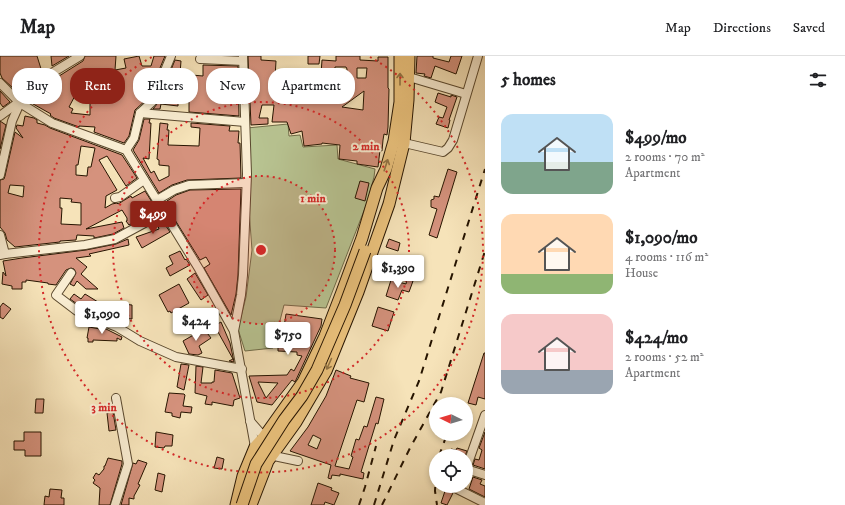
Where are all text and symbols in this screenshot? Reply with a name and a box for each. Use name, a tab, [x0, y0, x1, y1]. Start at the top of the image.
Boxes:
text: Map	[20, 16, 55, 39]
text: Map	[665, 19, 691, 37]
text: Directions	[713, 19, 771, 37]
text: Saved	[793, 19, 825, 37]
chip: Buy	[12, 68, 62, 104]
chip: Rent	[70, 68, 125, 104]
chip: Filters	[133, 68, 198, 104]
chip: New	[206, 68, 260, 104]
chip: Apartment	[268, 68, 355, 104]
text: 5 homes	[501, 69, 556, 91]
icon: filters	[807, 69, 829, 91]
one-way arrow	[396, 73, 404, 86]
text: $499/mo	[625, 127, 687, 149]
icon: home	[533, 130, 581, 178]
text: 2 min	[353, 139, 380, 154]
text: 2 rooms · 70 m²	[625, 149, 705, 165]
one-way arrow	[383, 160, 391, 172]
text: Apartment	[625, 165, 680, 181]
text: 1 min	[300, 191, 326, 206]
pin: $499	[129, 201, 177, 235]
text: $499	[139, 206, 167, 222]
text: $1,090/mo	[625, 227, 697, 249]
icon: home	[533, 230, 581, 278]
centre of rings	[254, 243, 268, 257]
text: 4 rooms · 116 m²	[625, 249, 708, 265]
pin: $1,390	[365, 255, 431, 289]
text: $1,390	[381, 260, 415, 276]
text: House	[625, 265, 658, 281]
pin: $1,090	[69, 301, 135, 335]
text: $1,090	[84, 306, 120, 322]
pin: $424	[172, 308, 220, 342]
text: $424	[182, 313, 210, 329]
pin: $750	[264, 322, 312, 356]
text: $750	[274, 327, 302, 343]
text: $424/mo	[625, 327, 688, 349]
icon: home	[533, 330, 581, 378]
text: 2 rooms · 52 m²	[625, 349, 704, 365]
one-way arrow	[325, 358, 332, 370]
text: Apartment	[625, 365, 680, 381]
north arrow	[429, 397, 473, 441]
map controls	[429, 397, 473, 493]
text: 3 min	[91, 400, 117, 415]
button: locate	[429, 449, 473, 493]

